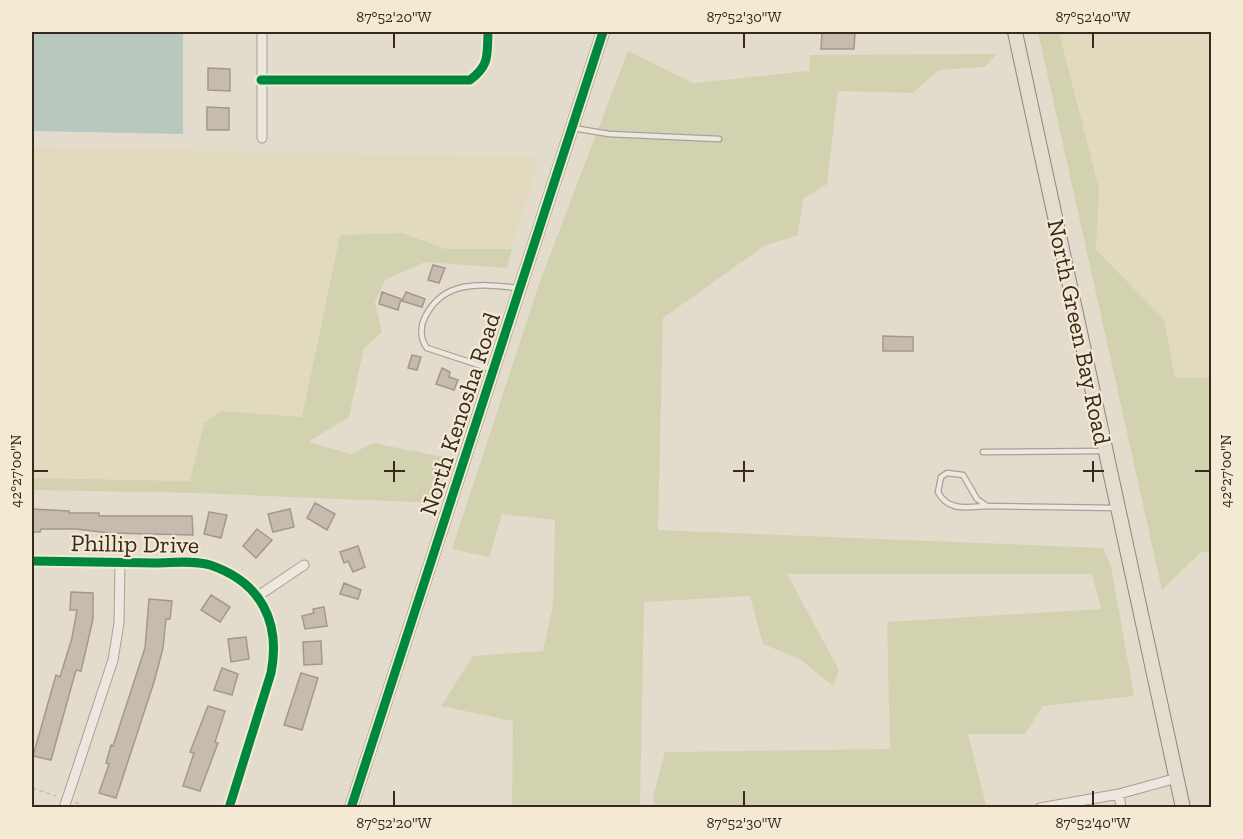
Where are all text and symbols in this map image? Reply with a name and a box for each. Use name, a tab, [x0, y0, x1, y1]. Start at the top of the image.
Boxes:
text: 87°52'20"W	[356, 8, 432, 26]
text: 87°52'30"W	[707, 8, 781, 26]
text: 87°52'40"W	[1055, 8, 1131, 26]
street label: North Green Bay Road	[1041, 216, 1118, 447]
street label: North Kenosha Road	[413, 309, 506, 519]
text: 42°27'00"N	[7, 434, 25, 508]
text: 42°27'00"N	[1217, 434, 1235, 508]
street label: Phillip Drive	[70, 528, 200, 559]
text: 87°52'20"W	[356, 814, 432, 832]
text: 87°52'30"W	[707, 814, 781, 832]
text: 87°52'40"W	[1055, 814, 1131, 832]

